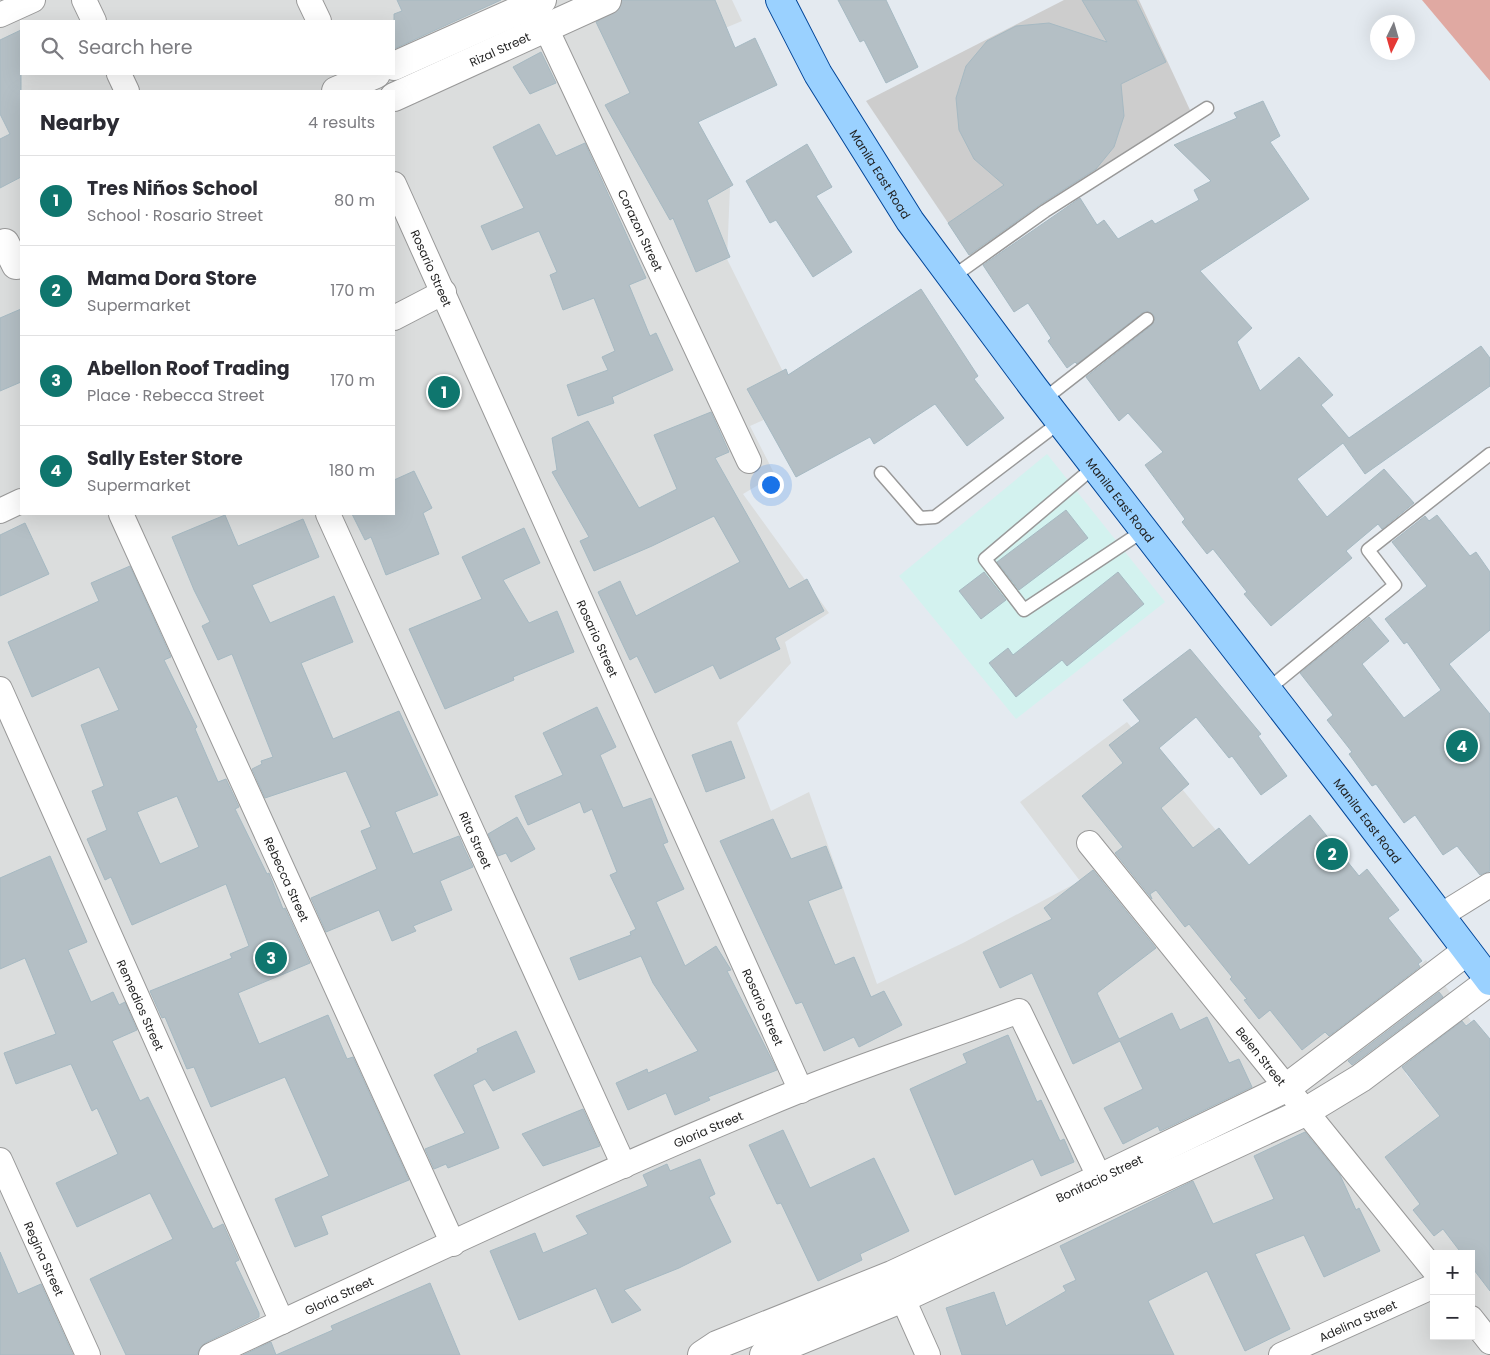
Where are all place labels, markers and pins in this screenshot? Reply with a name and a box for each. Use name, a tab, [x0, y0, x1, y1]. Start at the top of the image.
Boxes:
pin: 1	[428, 373, 460, 411]
pin: 4	[1446, 727, 1478, 765]
pin: 2	[1316, 835, 1348, 873]
pin: 3	[255, 939, 287, 977]

